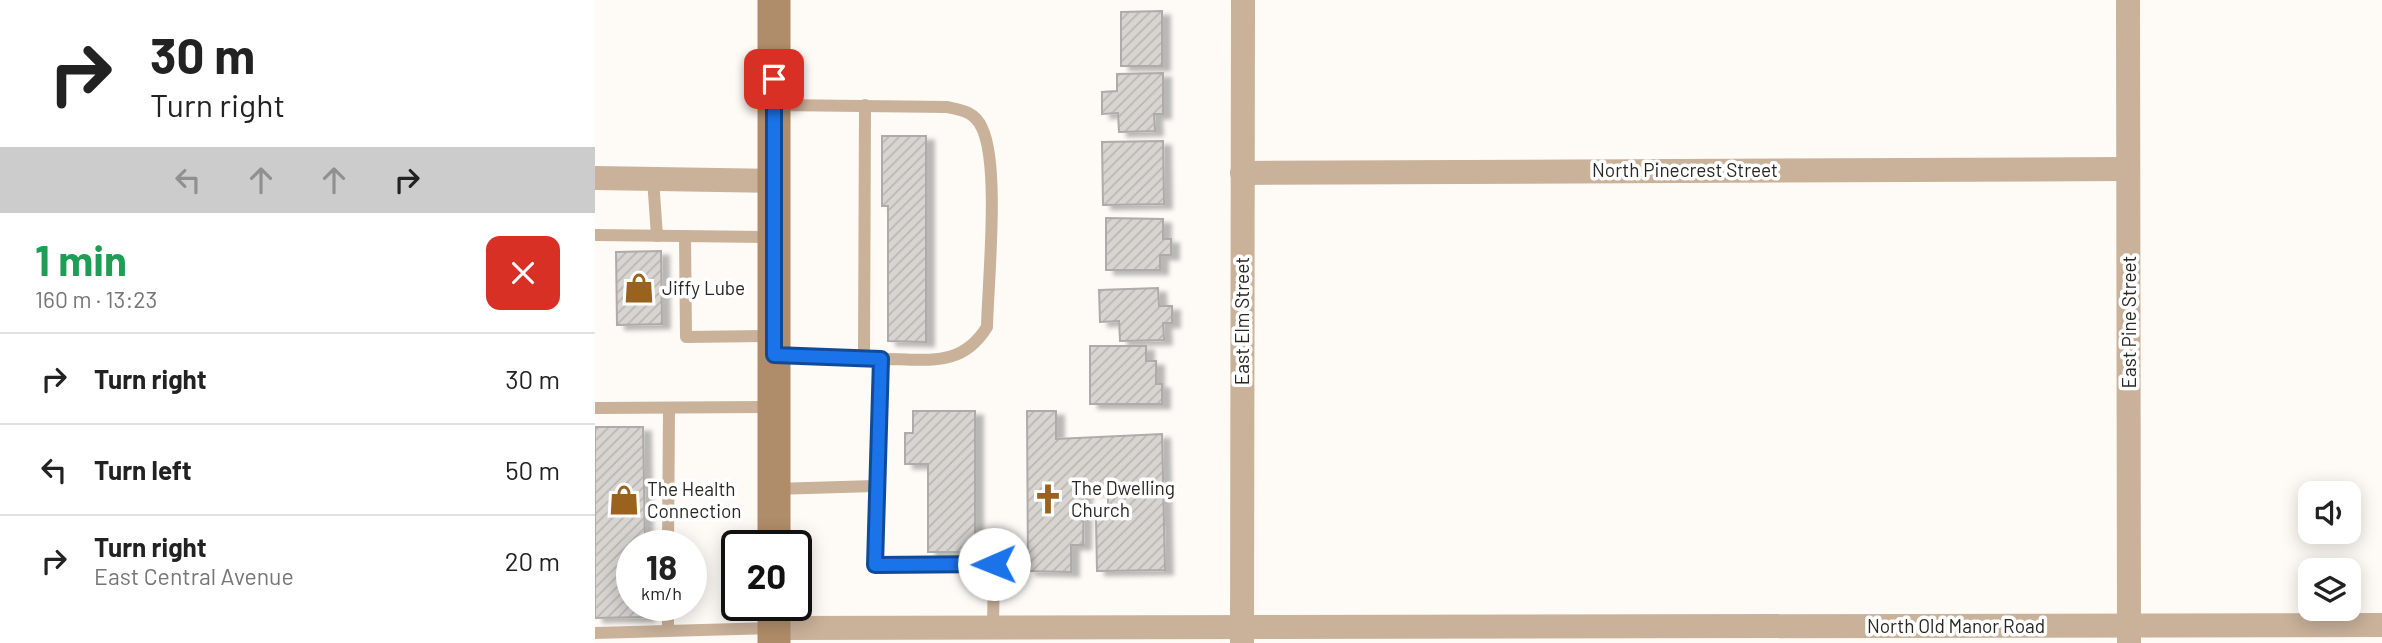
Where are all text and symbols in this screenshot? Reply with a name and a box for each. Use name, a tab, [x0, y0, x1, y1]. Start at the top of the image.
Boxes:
text: 30 m	[150, 25, 255, 84]
icon: right	[35, 28, 126, 119]
pin	[744, 49, 804, 109]
icon: arrive	[755, 60, 793, 98]
text: Turn right	[150, 85, 285, 123]
street label: North Pinecrest Street	[1592, 158, 1778, 181]
icon: left	[169, 161, 207, 199]
icon: ahead	[242, 161, 280, 199]
icon: ahead	[315, 161, 353, 199]
icon: right	[388, 161, 426, 199]
text: 1 min	[35, 234, 127, 284]
button: close	[486, 236, 560, 310]
street label: East Pine Street	[2117, 255, 2140, 389]
street label: East Elm Street	[1230, 257, 1253, 385]
shop icon: Jiffy Lube	[622, 271, 656, 305]
place label: Jiffy Lube	[662, 276, 745, 299]
text: 160 m · 13:23	[35, 285, 157, 313]
icon: right	[35, 360, 73, 398]
text: Turn right	[94, 363, 207, 394]
text: 30 m	[505, 363, 560, 394]
icon: left	[35, 451, 73, 489]
text: Turn left	[94, 454, 192, 485]
text: 50 m	[505, 454, 560, 485]
place label: The Dwelling Church	[1071, 476, 1175, 521]
place label: The Health Connection	[647, 477, 742, 522]
map controls	[2298, 481, 2361, 621]
button: sound	[2298, 481, 2361, 544]
church icon: The Dwelling Church	[1031, 482, 1065, 516]
shop icon: The Health Connection	[607, 483, 641, 517]
position arrow	[957, 527, 1031, 601]
speed limit sign: 20	[721, 530, 812, 621]
text: Turn right	[94, 531, 207, 562]
icon: right	[35, 542, 73, 580]
text: 20 m	[505, 545, 560, 576]
text: 18	[646, 545, 677, 587]
button: layers	[2298, 558, 2361, 621]
text: East Central Avenue	[94, 562, 294, 590]
text: km/h	[641, 582, 682, 604]
street label: North Old Manor Road	[1867, 614, 2045, 637]

